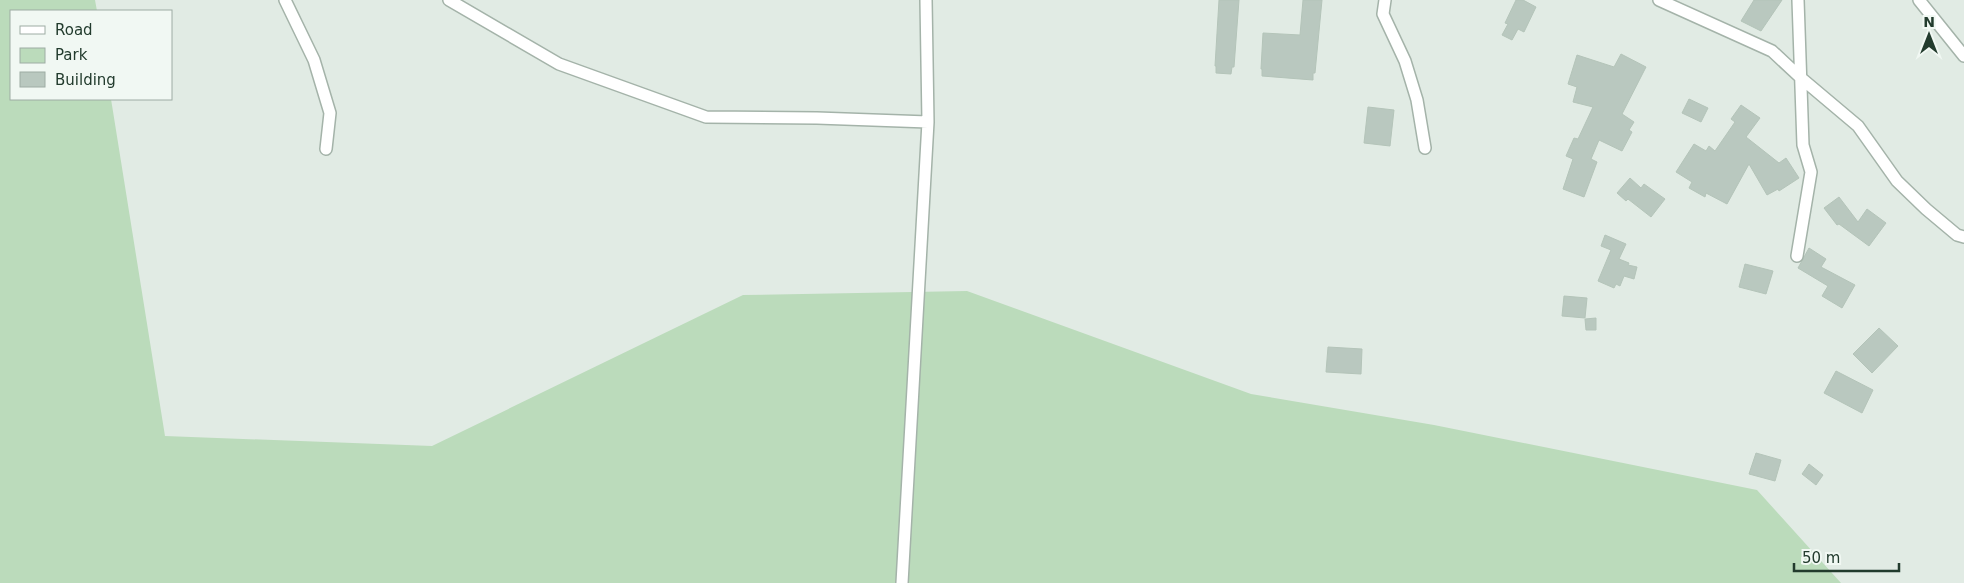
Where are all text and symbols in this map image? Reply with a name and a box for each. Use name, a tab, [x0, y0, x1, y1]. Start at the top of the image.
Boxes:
legend	[10, 10, 172, 100]
north arrow	[1904, 10, 1954, 60]
text: N	[1923, 14, 1935, 30]
text: Road	[55, 21, 93, 39]
text: Park	[55, 46, 88, 64]
text: Building	[55, 71, 116, 89]
scale bar	[1794, 540, 1899, 572]
text: 50 m	[1802, 549, 1840, 567]

